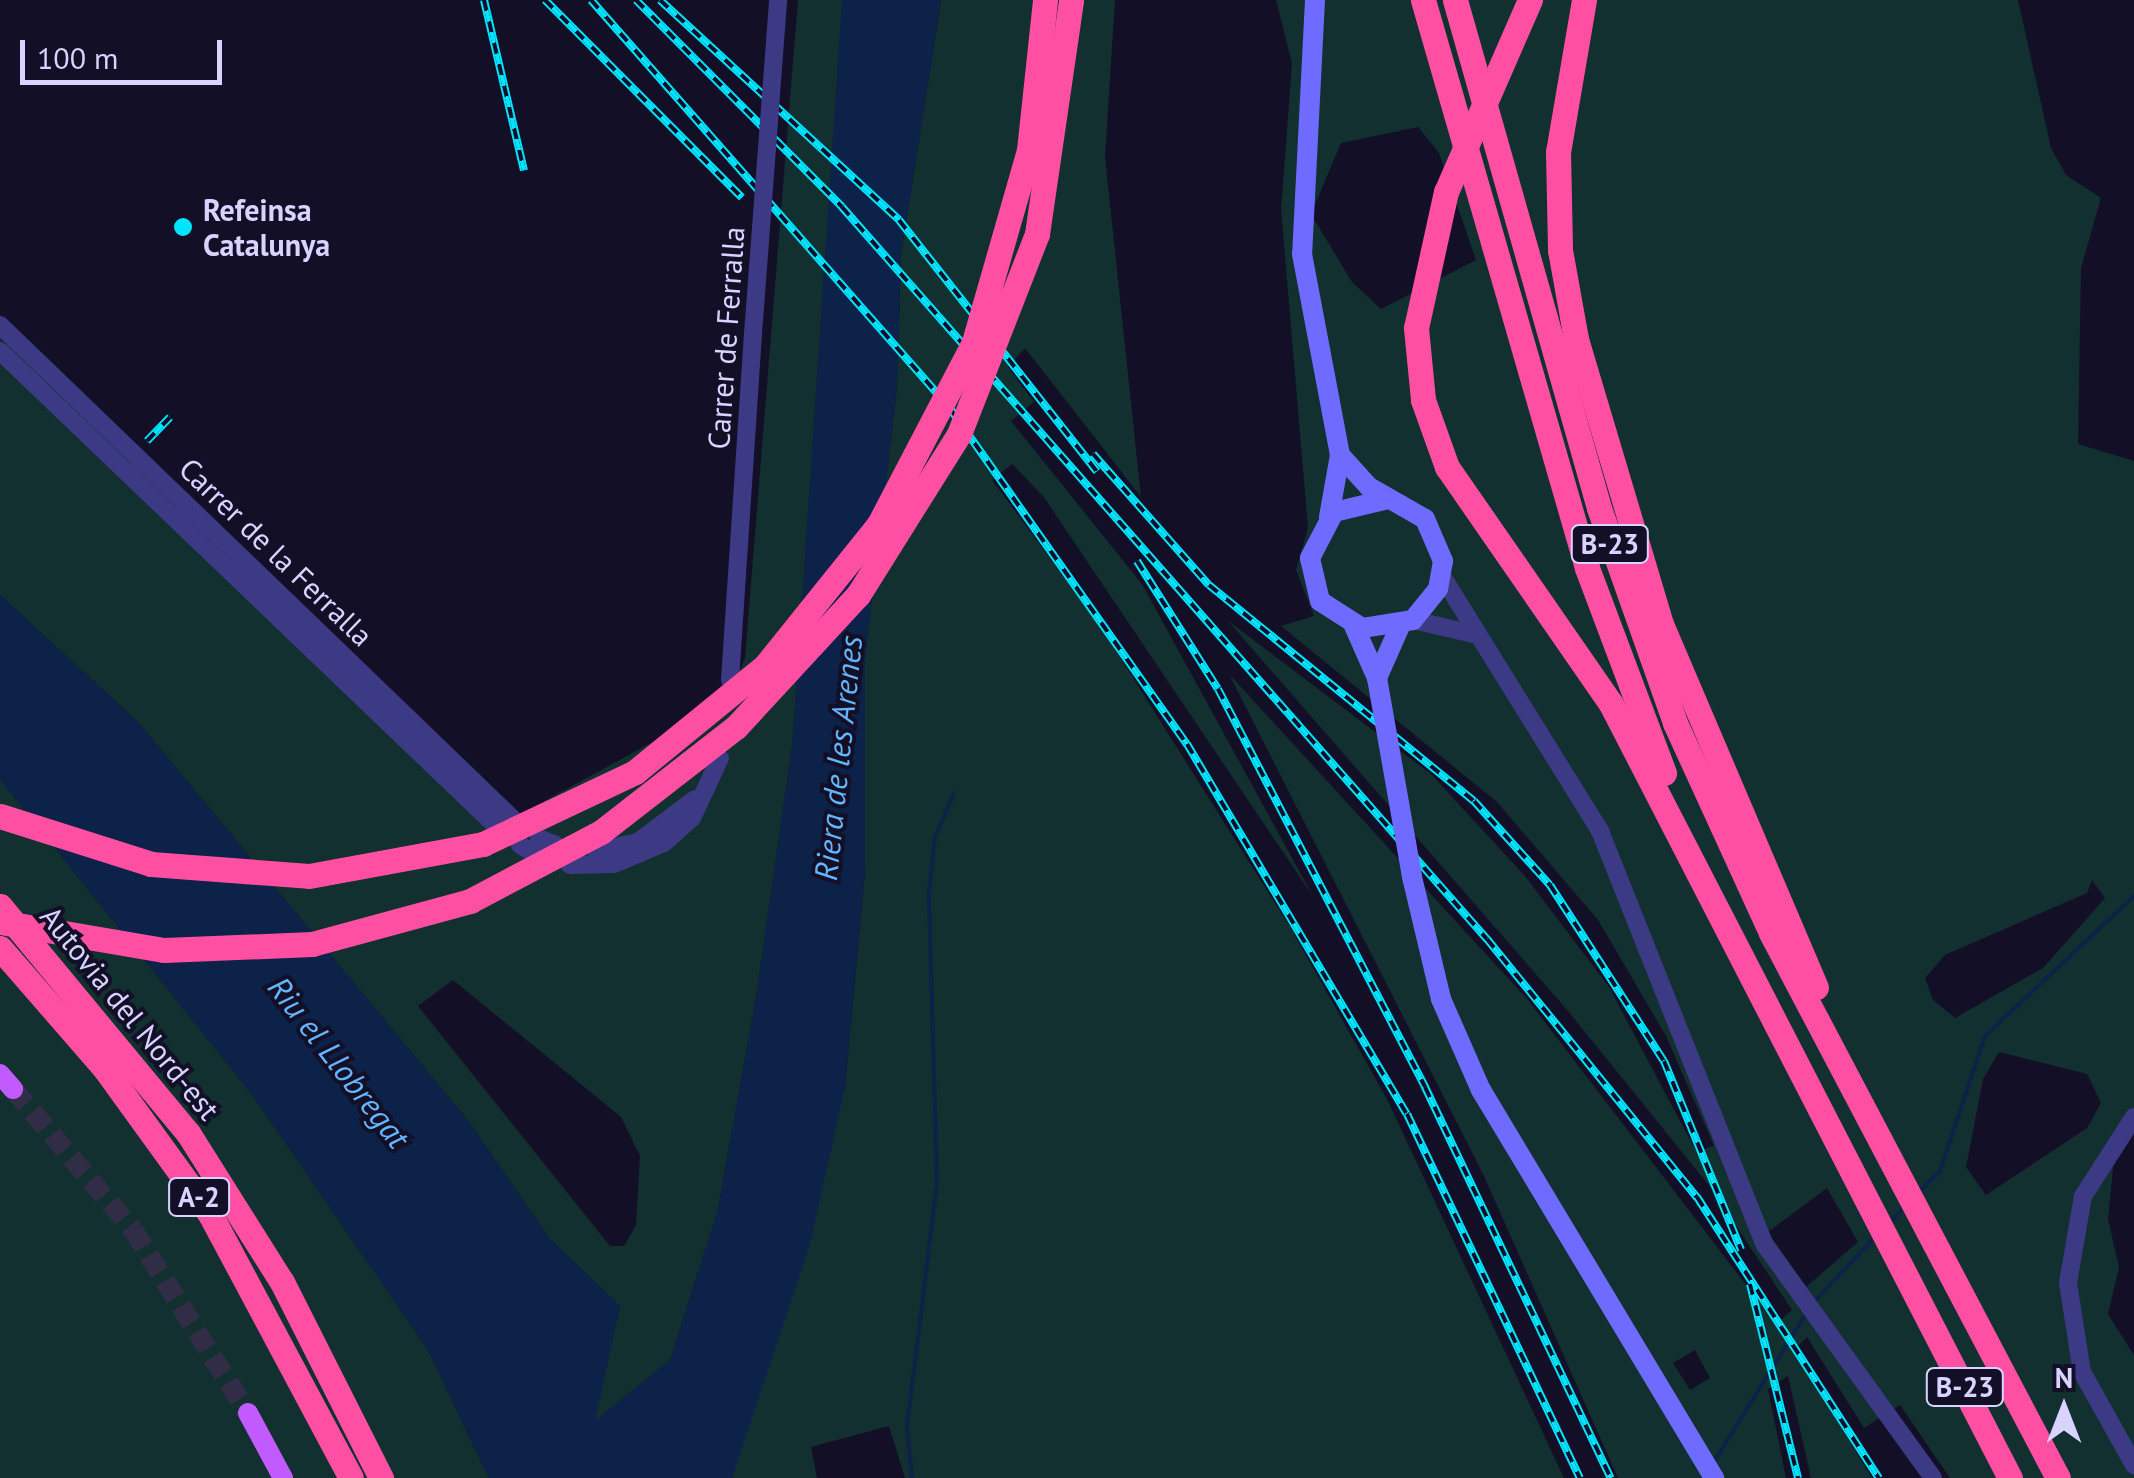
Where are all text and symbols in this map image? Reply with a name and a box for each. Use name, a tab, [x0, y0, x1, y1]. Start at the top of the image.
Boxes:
scale bar	[25, 20, 228, 82]
text: 100 m	[37, 38, 118, 77]
place label: Refeinsa Catalunya	[203, 192, 330, 262]
marker: Refeinsa Catalunya	[172, 216, 194, 238]
street label: Carrer de Ferralla	[700, 225, 752, 451]
street label: Carrer de la Ferralla	[172, 451, 380, 653]
road number: B-23	[1570, 521, 1650, 567]
water label: Riera de les Arenes	[806, 633, 870, 883]
street label: Autovia del Nord-est	[33, 899, 227, 1127]
water label: Riu el Llobregat	[260, 969, 418, 1155]
road number: A-2	[166, 1174, 232, 1220]
north arrow	[2014, 1358, 2114, 1458]
text: N	[2055, 1359, 2073, 1396]
road number: B-23	[1925, 1364, 2005, 1410]

